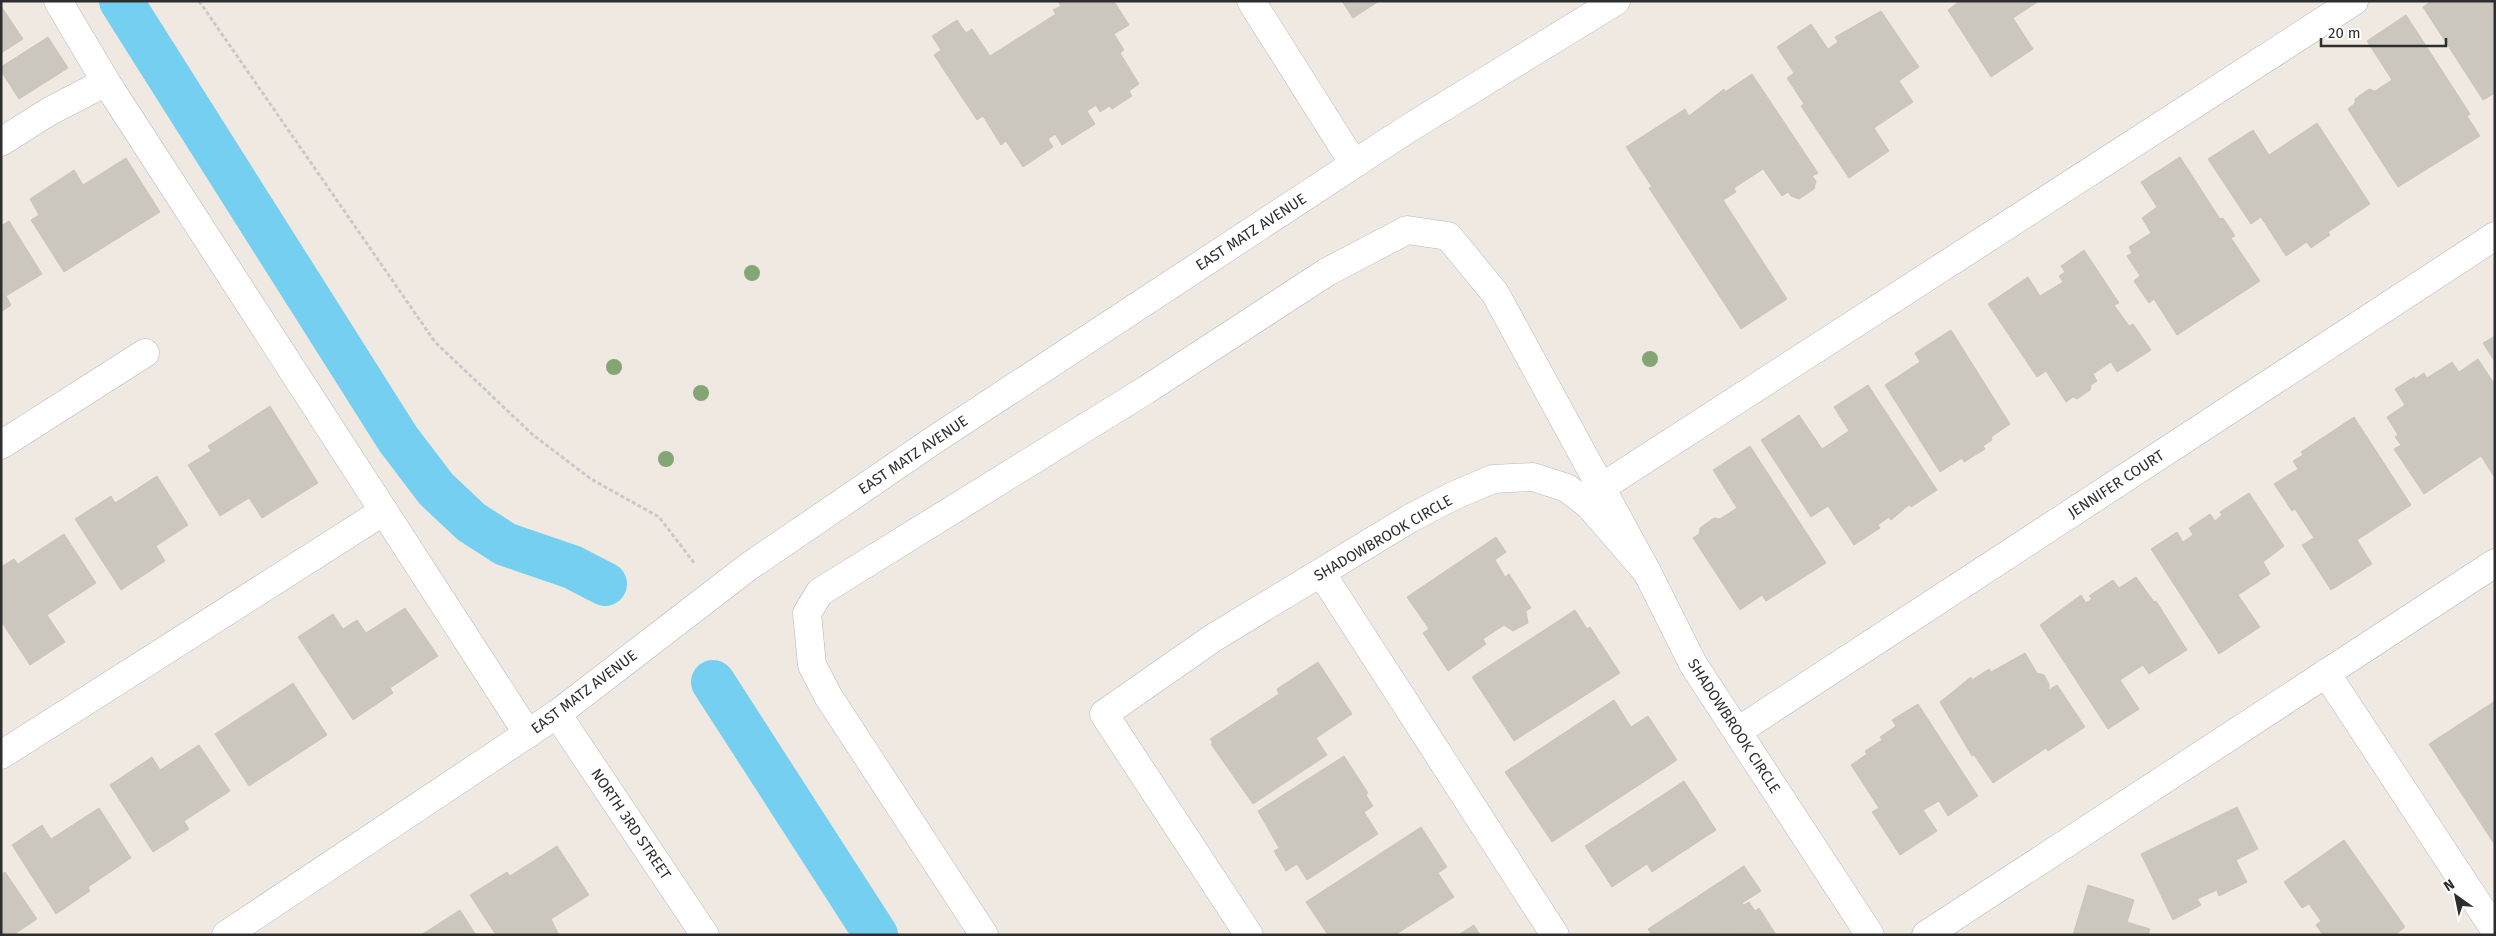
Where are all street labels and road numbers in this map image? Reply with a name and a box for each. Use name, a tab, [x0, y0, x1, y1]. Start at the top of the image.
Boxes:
street label: EAST MATZ AVENUE	[1192, 190, 1310, 274]
street label: EAST MATZ AVENUE	[855, 412, 971, 498]
street label: JENNIFER COURT	[2065, 446, 2168, 522]
street label: SHADOWBROOK CIRCLE	[1311, 491, 1455, 585]
street label: EAST MATZ AVENUE	[528, 646, 640, 738]
street label: SHADOWBROOK CIRCLE	[1684, 655, 1784, 797]
street label: NORTH 3RD STREET	[587, 765, 675, 883]

